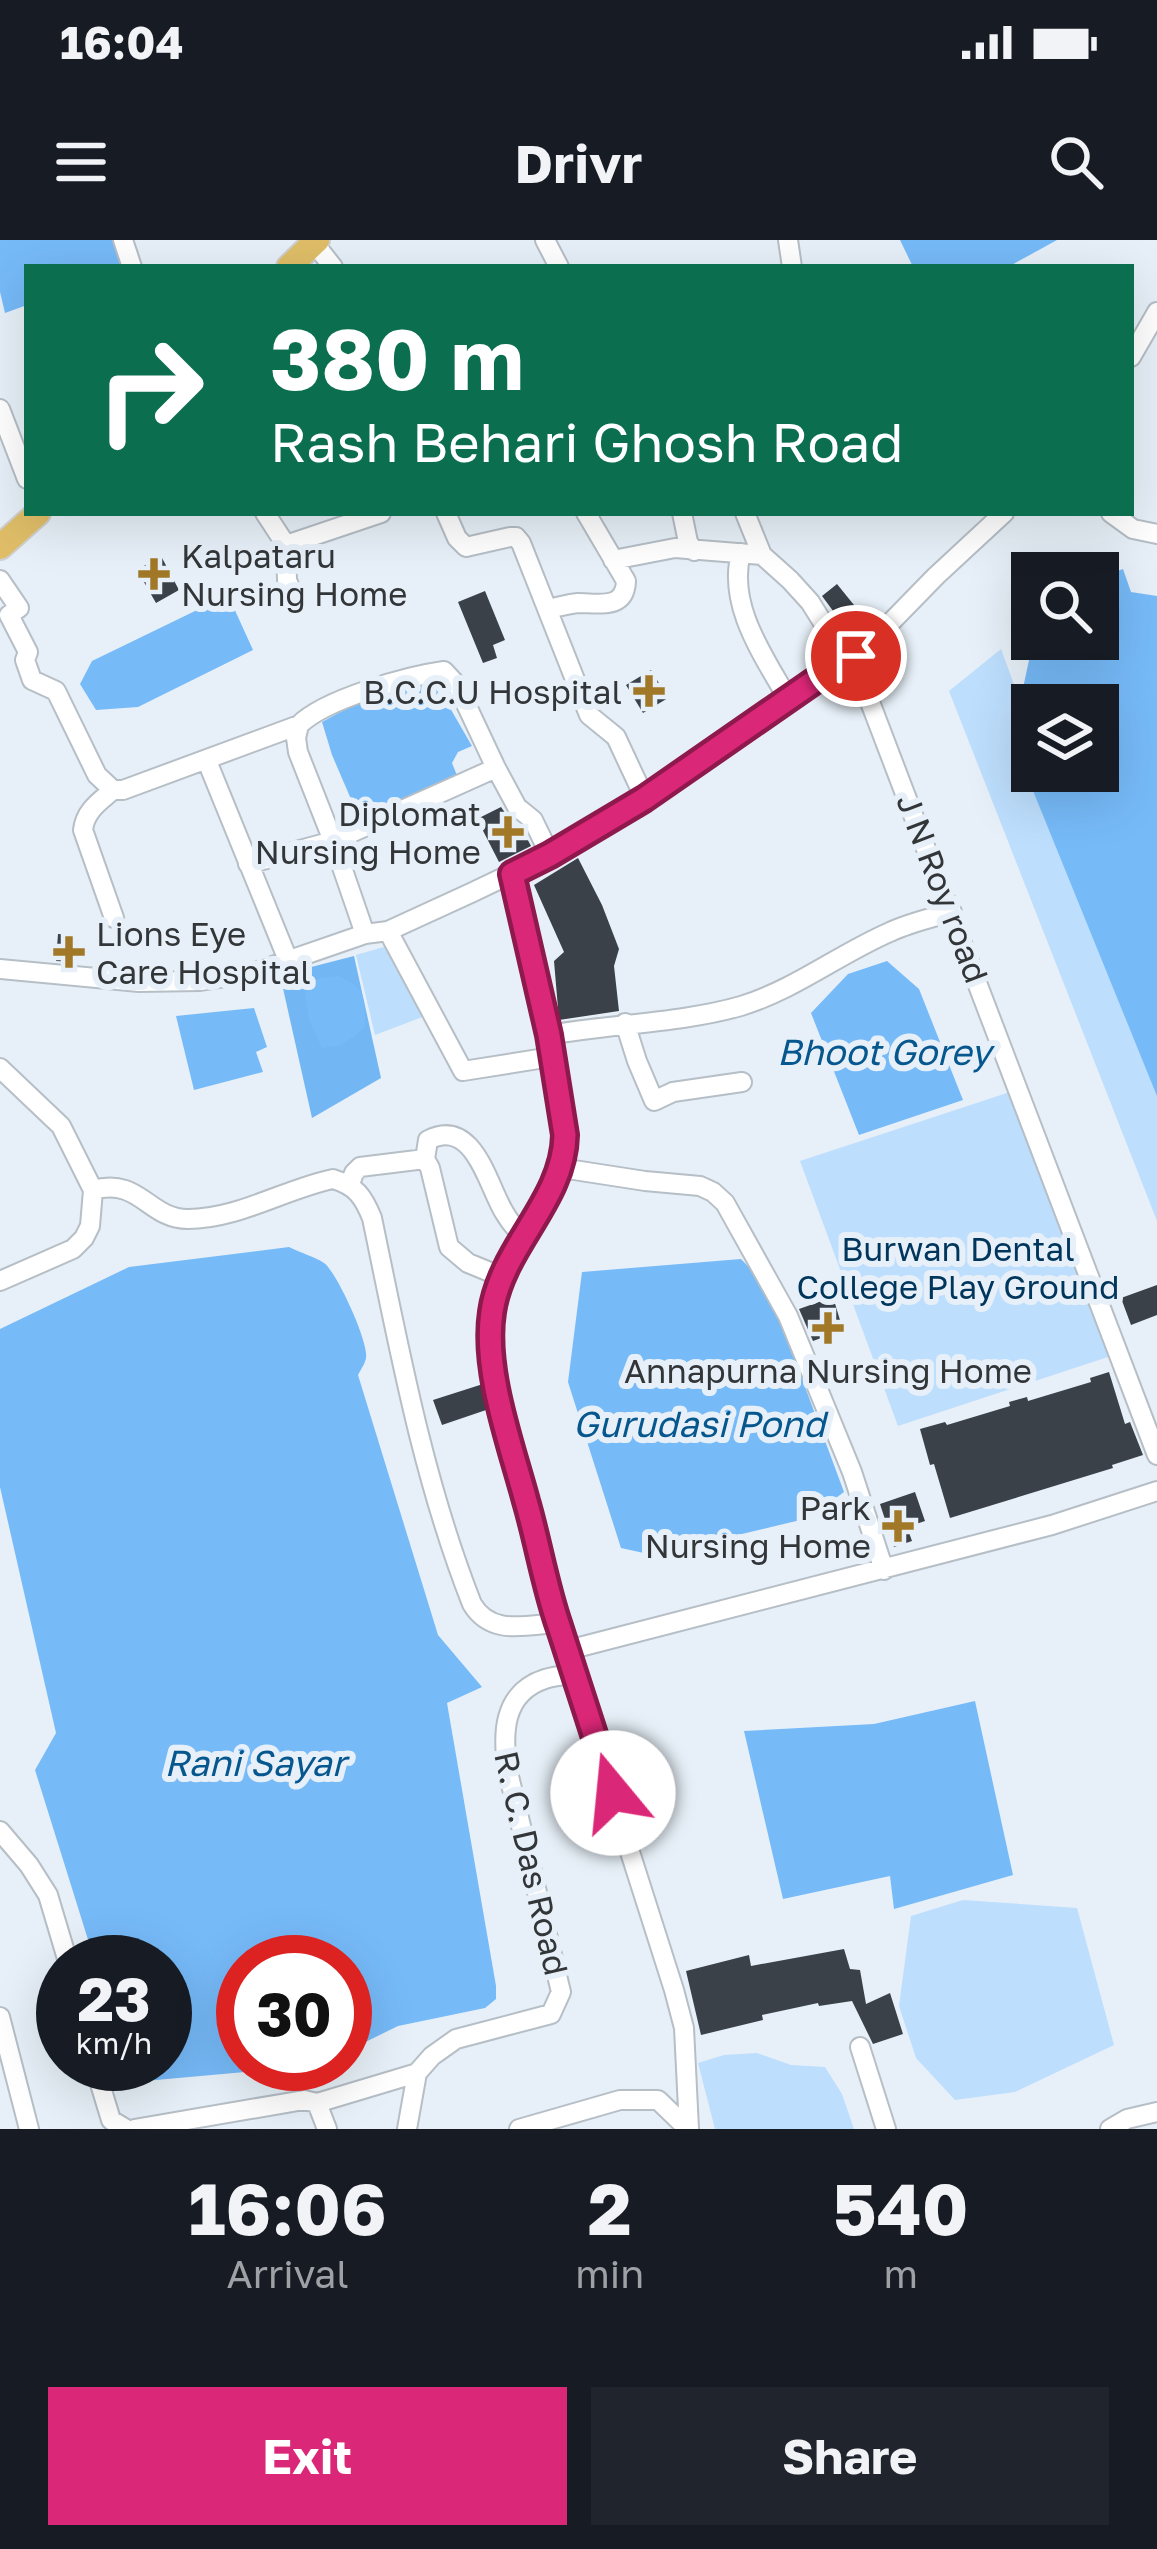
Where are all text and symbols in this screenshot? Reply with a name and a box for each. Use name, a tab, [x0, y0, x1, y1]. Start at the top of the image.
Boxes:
text: 16:04	[60, 15, 184, 69]
icon: menu	[48, 129, 114, 195]
icon: search	[1043, 129, 1109, 195]
text: Drivr	[515, 130, 642, 195]
text: 380 m	[270, 308, 524, 408]
icon: right	[72, 312, 228, 468]
text: Rash Behari Ghosh Road	[270, 409, 904, 474]
place label: Kalpataru Nursing Home	[181, 536, 407, 613]
map controls	[1011, 552, 1119, 792]
button: search	[1011, 552, 1119, 660]
marker: Kalpataru Nursing Home	[138, 558, 170, 590]
pin	[805, 605, 907, 707]
icon: arrive	[823, 623, 889, 689]
place label: B.C.C.U Hospital	[363, 672, 622, 711]
marker: B.C.C.U Hospital	[633, 675, 665, 707]
button: layers	[1011, 684, 1119, 792]
street label: J N Roy road	[889, 788, 997, 988]
place label: Diplomat Nursing Home	[255, 794, 481, 871]
marker: Diplomat Nursing Home	[492, 816, 524, 848]
place label: Lions Eye Care Hospital	[96, 914, 311, 991]
marker: Lions Eye Care Hospital	[53, 936, 85, 968]
water label: Bhoot Gorey	[777, 1030, 996, 1073]
park label: Burwan Dental College Play Ground	[797, 1229, 1119, 1306]
marker: Annapurna Nursing Home	[812, 1312, 844, 1344]
place label: Annapurna Nursing Home	[624, 1351, 1032, 1390]
water label: Gurudasi Pond	[573, 1402, 829, 1445]
place label: Park Nursing Home	[645, 1488, 871, 1565]
marker: Park Nursing Home	[882, 1510, 914, 1542]
position arrow	[550, 1730, 676, 1856]
water label: Rani Sayar	[164, 1741, 351, 1784]
street label: R. C. Das Road	[487, 1747, 577, 1979]
speed limit sign: 30	[216, 1935, 372, 2091]
text: 23	[77, 1962, 151, 2034]
text: km/h	[76, 2025, 152, 2061]
text: 16:06	[188, 2164, 387, 2251]
text: 2	[588, 2164, 632, 2251]
text: 540	[833, 2164, 969, 2251]
text: Arrival	[227, 2250, 349, 2297]
text: min	[575, 2250, 644, 2297]
text: m	[883, 2250, 918, 2297]
button: Exit	[48, 2387, 567, 2525]
button: Share	[591, 2387, 1109, 2525]

